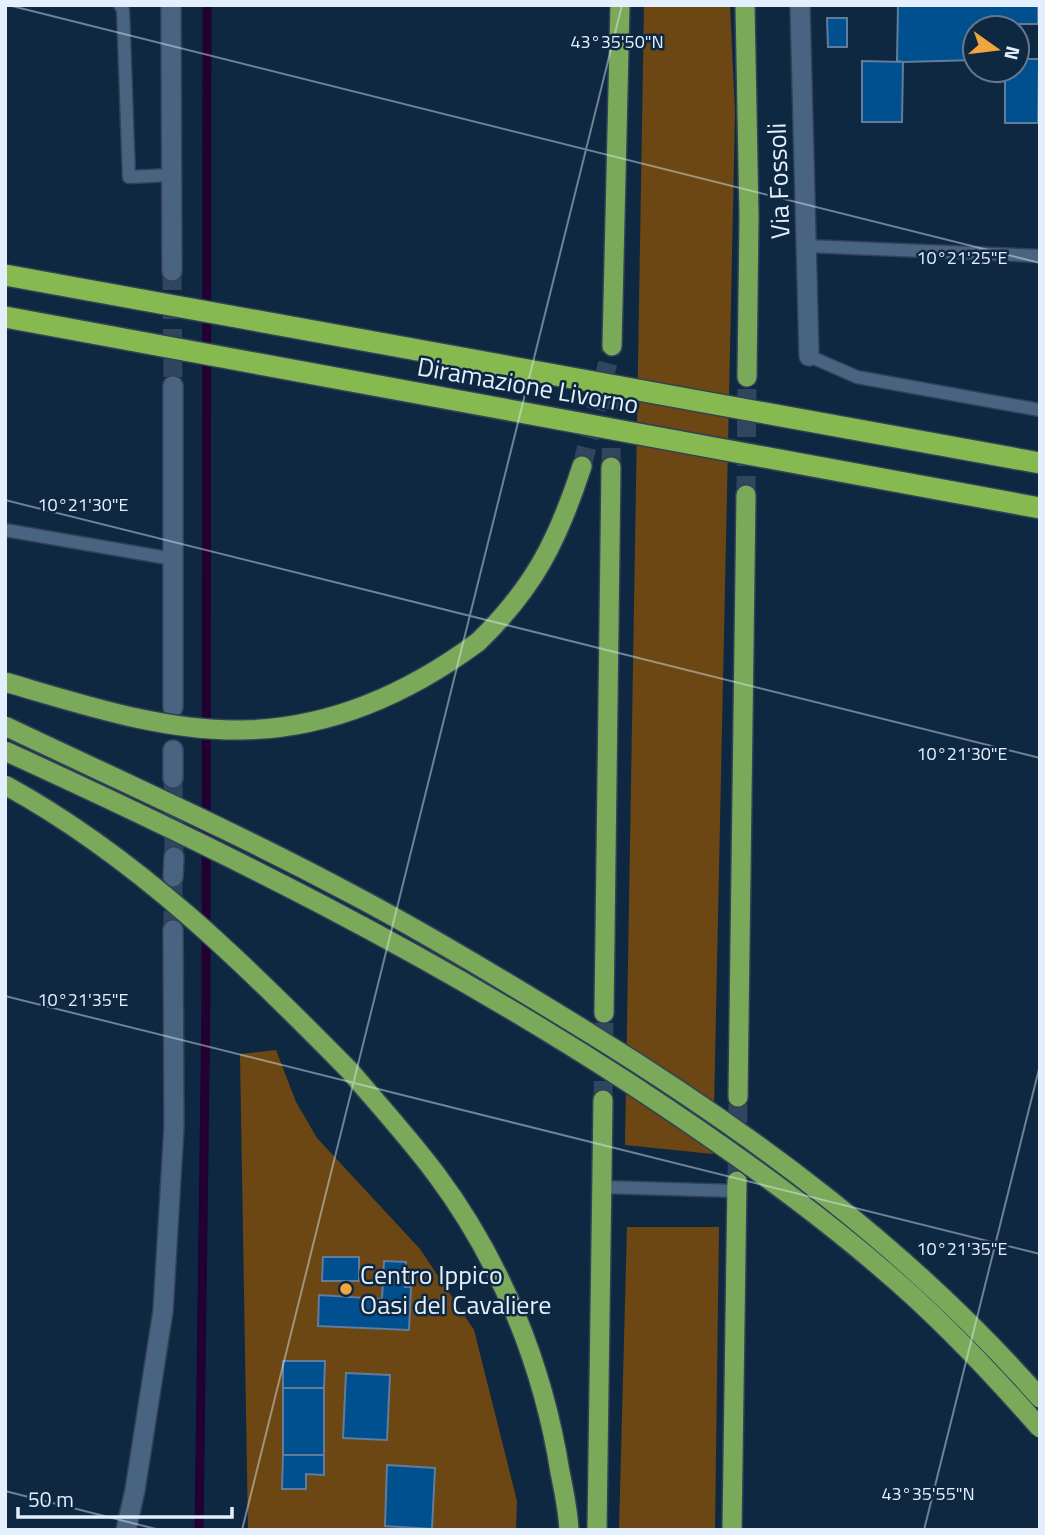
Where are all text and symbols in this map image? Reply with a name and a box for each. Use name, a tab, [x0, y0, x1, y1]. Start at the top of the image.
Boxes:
north arrow	[961, 14, 1031, 84]
text: 43°35'50"N	[570, 28, 664, 55]
text: N	[997, 43, 1029, 63]
street label: Via Fossoli	[756, 122, 800, 240]
text: 10°21'25"E	[917, 244, 1008, 271]
street label: Diramazione Livorno	[414, 346, 642, 424]
text: 10°21'30"E	[38, 491, 129, 518]
text: 10°21'30"E	[917, 740, 1008, 767]
text: 10°21'35"E	[38, 986, 129, 1013]
text: 10°21'35"E	[917, 1235, 1008, 1262]
place label: Centro Ippico Oasi del Cavaliere	[360, 1255, 551, 1324]
marker: Centro Ippico Oasi del Cavaliere	[338, 1281, 354, 1297]
scale bar	[18, 1476, 231, 1520]
text: 43°35'55"N	[881, 1480, 975, 1507]
text: 50 m	[28, 1483, 74, 1515]

